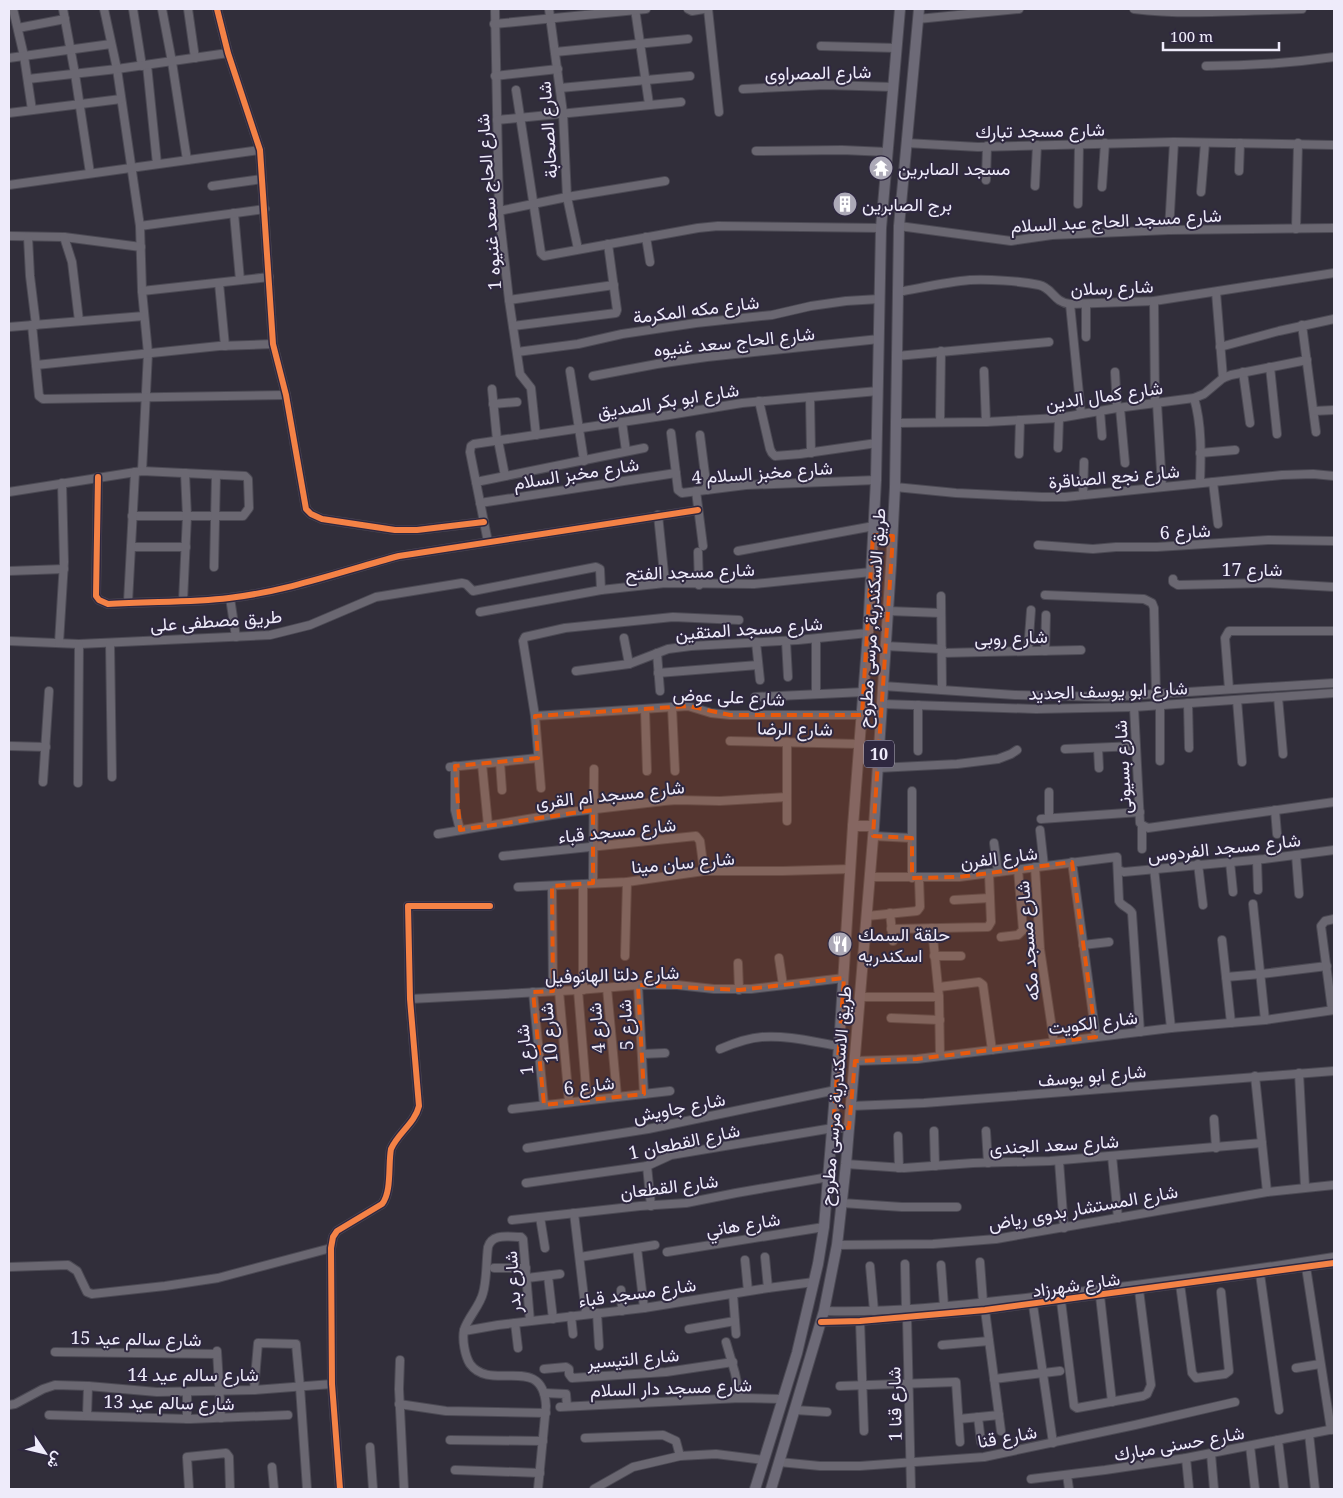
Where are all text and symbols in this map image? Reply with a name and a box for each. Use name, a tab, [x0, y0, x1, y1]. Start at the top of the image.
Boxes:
scale bar	[1163, 20, 1279, 52]
text: 100 m	[1170, 26, 1213, 46]
street label: شارع المصراوى	[764, 59, 872, 86]
street label: شارع الصحابة	[532, 81, 563, 179]
street label: شارع الحاج سعد غنيوه 1	[470, 113, 507, 291]
street label: شارع مسجد تبارك	[975, 117, 1105, 144]
temple icon: مسجد الصابرين	[868, 155, 894, 181]
place label: مسجد الصابرين	[898, 156, 1010, 180]
building icon: برج الصابرين	[832, 191, 858, 217]
place label: برج الصابرين	[862, 192, 952, 217]
street label: شارع مسجد الحاج عبد السلام	[1010, 202, 1222, 239]
street label: شارع رسلان	[1070, 274, 1154, 301]
street label: شارع مكه المكرمة	[631, 289, 761, 330]
street label: شارع الحاج سعد غنيوه	[652, 321, 816, 362]
street label: شارع كمال الدين	[1044, 375, 1164, 416]
street label: شارع ابو بكر الصديق	[595, 377, 741, 424]
street label: شارع مخبز السلام	[512, 451, 641, 496]
street label: شارع مخبز السلام 4	[691, 455, 833, 490]
street label: شارع نجع الصناقرة	[1047, 458, 1181, 495]
street label: طريق الاسكندرية, مرسى مطروح	[851, 507, 892, 729]
street label: شارع 6	[1159, 518, 1211, 545]
street label: شارع مسجد الفتح	[625, 557, 755, 586]
street label: شارع 17	[1221, 557, 1283, 582]
street label: طريق مصطفى على	[149, 603, 283, 637]
street label: شارع مسجد المتقين	[674, 611, 824, 646]
street label: شارع روبى	[974, 624, 1048, 651]
street label: شارع ابو يوسف الجديد	[1028, 675, 1188, 706]
street label: شارع على عوض	[672, 681, 786, 712]
street label: شارع الرضا	[757, 715, 833, 742]
street label: شارع بسيونى	[1108, 720, 1137, 814]
road number: 10	[864, 741, 894, 768]
street label: شارع مسجد ام القرى	[534, 774, 686, 815]
street label: شارع مسجد قباء	[557, 812, 677, 849]
street label: شارع مسجد الفردوس	[1146, 827, 1302, 868]
street label: شارع الفرن	[959, 840, 1039, 875]
street label: شارع سان مينا	[630, 846, 736, 879]
street label: شارع مسجد مكه	[1010, 880, 1045, 1002]
place label: حلقة السمك اسكندريه	[858, 922, 950, 967]
restaurant icon: حلقة السمك اسكندريه	[827, 931, 853, 957]
street label: شارع دلتا الهانوفيل	[544, 960, 680, 989]
street label: طريق الاسكندرية, مرسى مطروح	[813, 985, 858, 1207]
street label: شارع 5	[612, 999, 639, 1051]
street label: شارع 10	[533, 1001, 564, 1064]
street label: شارع 4	[582, 1001, 611, 1054]
street label: شارع الكويت	[1047, 1005, 1139, 1040]
street label: شارع 1	[509, 1023, 540, 1077]
street label: شارع ابو يوسف	[1037, 1058, 1147, 1093]
street label: شارع 6	[562, 1070, 616, 1101]
street label: شارع جاويش	[631, 1086, 727, 1129]
street label: شارع القطعان 1	[626, 1117, 742, 1165]
street label: شارع سعد الجندى	[989, 1129, 1119, 1160]
street label: شارع القطعان	[619, 1168, 719, 1205]
street label: شارع المستشار بدوى رياض	[986, 1178, 1180, 1236]
street label: شارع هاني	[704, 1206, 783, 1246]
street label: شارع بدر	[498, 1250, 527, 1315]
street label: شارع شهرزاد	[1031, 1266, 1122, 1303]
street label: شارع مسجد قباء	[577, 1272, 698, 1313]
street label: شارع سالم عيد 15	[70, 1325, 202, 1352]
street label: شارع التيسير	[585, 1342, 680, 1375]
street label: شارع سالم عيد 14	[127, 1362, 259, 1387]
street label: شارع قنا 1	[881, 1366, 908, 1442]
street label: شارع مسجد دار السلام	[590, 1372, 752, 1403]
street label: شارع سالم عيد 13	[103, 1389, 235, 1416]
street label: شارع قنا	[975, 1419, 1039, 1454]
street label: شارع حسنى مبارك	[1112, 1420, 1246, 1467]
north arrow	[20, 1428, 70, 1478]
text: ش	[43, 1448, 69, 1473]

